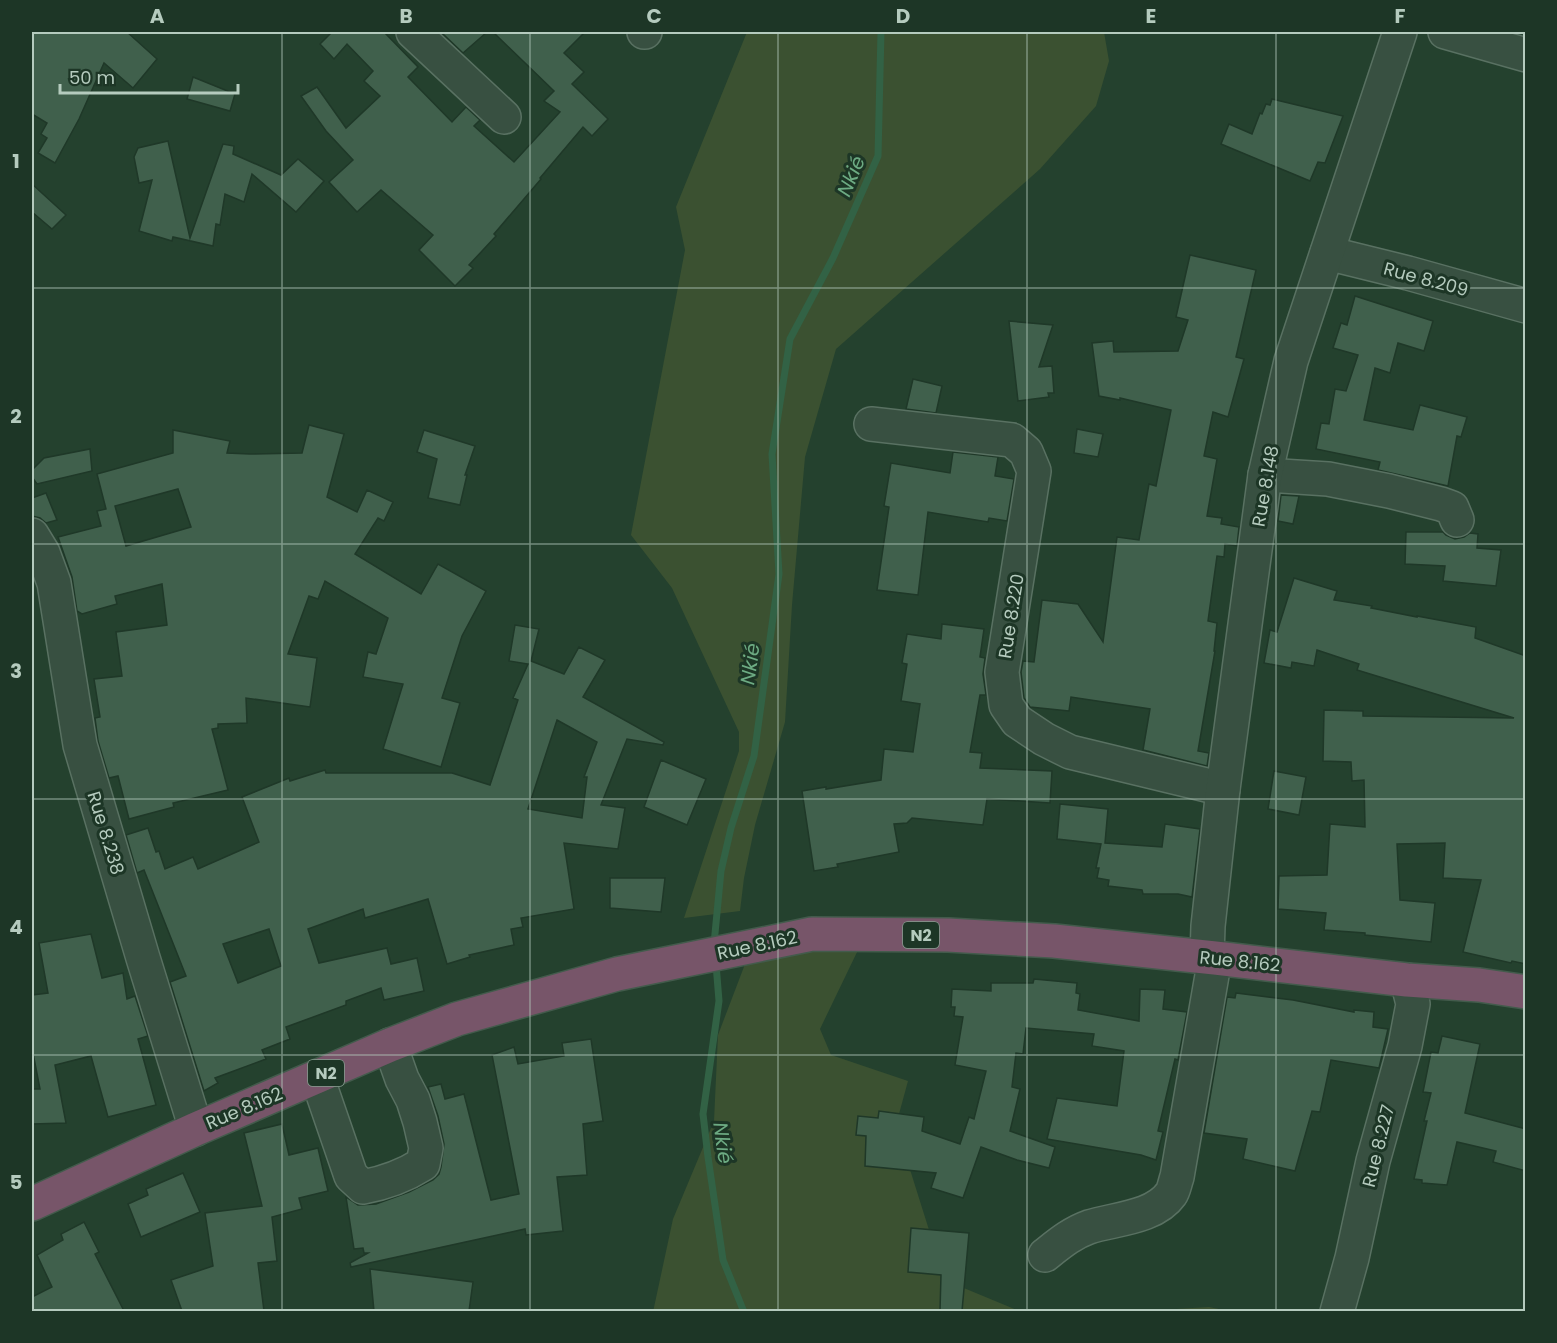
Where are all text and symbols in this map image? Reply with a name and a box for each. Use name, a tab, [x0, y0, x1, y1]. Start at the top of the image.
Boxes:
text: A	[150, 2, 165, 30]
text: B	[399, 2, 413, 30]
text: C	[646, 2, 662, 30]
text: D	[896, 2, 910, 30]
text: E	[1146, 2, 1156, 30]
text: F	[1395, 2, 1406, 30]
scale bar	[60, 57, 238, 95]
text: 50 m	[69, 65, 115, 90]
text: 1	[12, 147, 20, 175]
water label: Nkié	[830, 151, 872, 201]
street label: Rue 8.209	[1381, 256, 1471, 302]
text: 2	[10, 402, 22, 430]
street label: Rue 8.148	[1246, 443, 1284, 529]
street label: Rue 8.220	[992, 572, 1030, 660]
water label: Nkié	[733, 641, 767, 687]
text: 3	[10, 657, 22, 685]
street label: Rue 8.238	[81, 788, 131, 878]
text: 4	[9, 913, 23, 941]
road number: N2	[903, 922, 939, 948]
street label: Rue 8.162	[715, 924, 799, 966]
street label: Rue 8.162	[1198, 944, 1282, 978]
road number: N2	[308, 1060, 344, 1086]
street label: Rue 8.162	[202, 1081, 286, 1135]
street label: Rue 8.227	[1356, 1102, 1400, 1190]
water label: Nkié	[706, 1120, 740, 1166]
text: 5	[10, 1168, 23, 1196]

